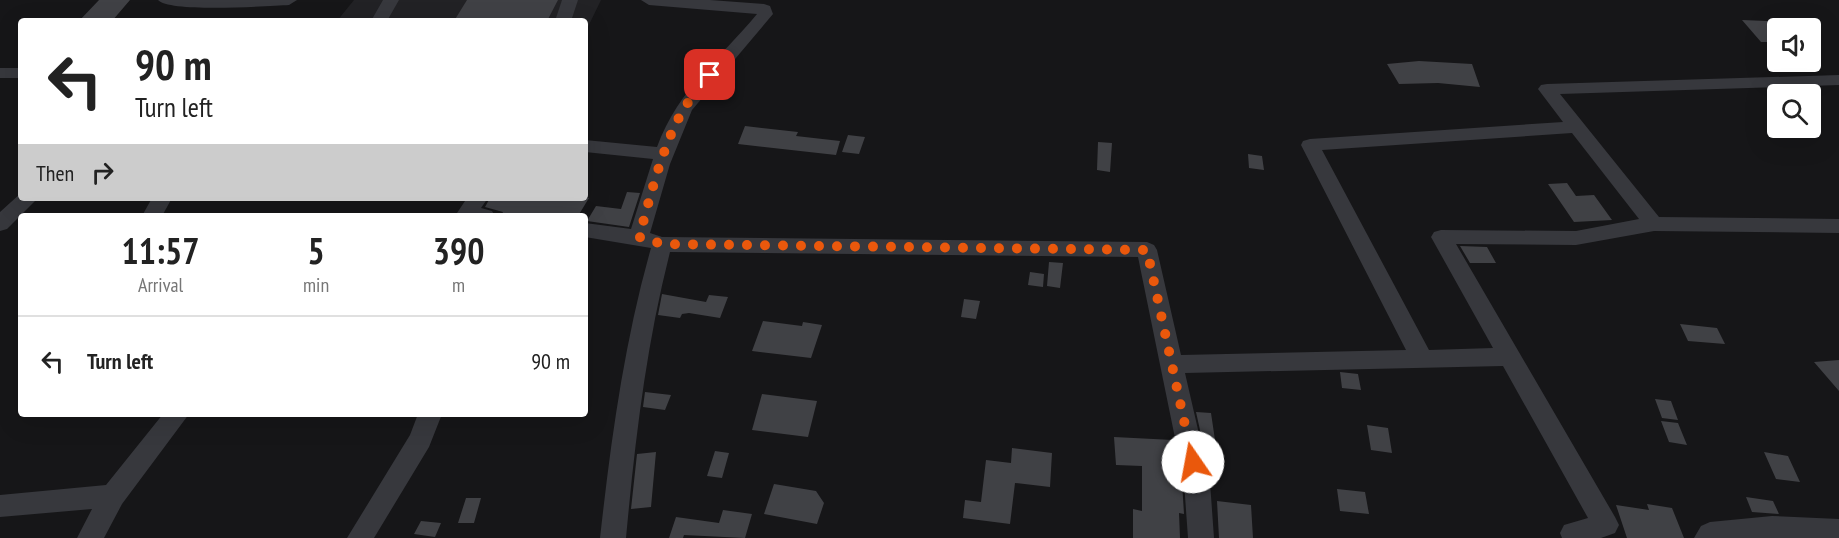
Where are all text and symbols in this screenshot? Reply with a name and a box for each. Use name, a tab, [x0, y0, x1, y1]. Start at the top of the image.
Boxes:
map controls	[1767, 18, 1821, 138]
button: sound	[1767, 18, 1821, 72]
text: 90 m	[135, 37, 212, 92]
icon: left	[36, 42, 114, 120]
pin	[684, 49, 735, 100]
icon: arrive	[693, 58, 726, 91]
button: search	[1767, 84, 1821, 138]
text: Turn left	[135, 90, 213, 124]
icon: right	[86, 156, 119, 189]
text: Then	[36, 159, 74, 187]
text: 11:57	[122, 227, 199, 274]
text: 5	[307, 227, 325, 274]
text: 390	[433, 227, 484, 274]
text: Arrival	[138, 272, 183, 298]
text: min	[303, 272, 329, 298]
text: m	[452, 272, 465, 298]
icon: left	[36, 345, 69, 378]
text: Turn left	[87, 347, 153, 375]
text: 90 m	[531, 347, 570, 375]
position arrow	[1161, 430, 1225, 494]

